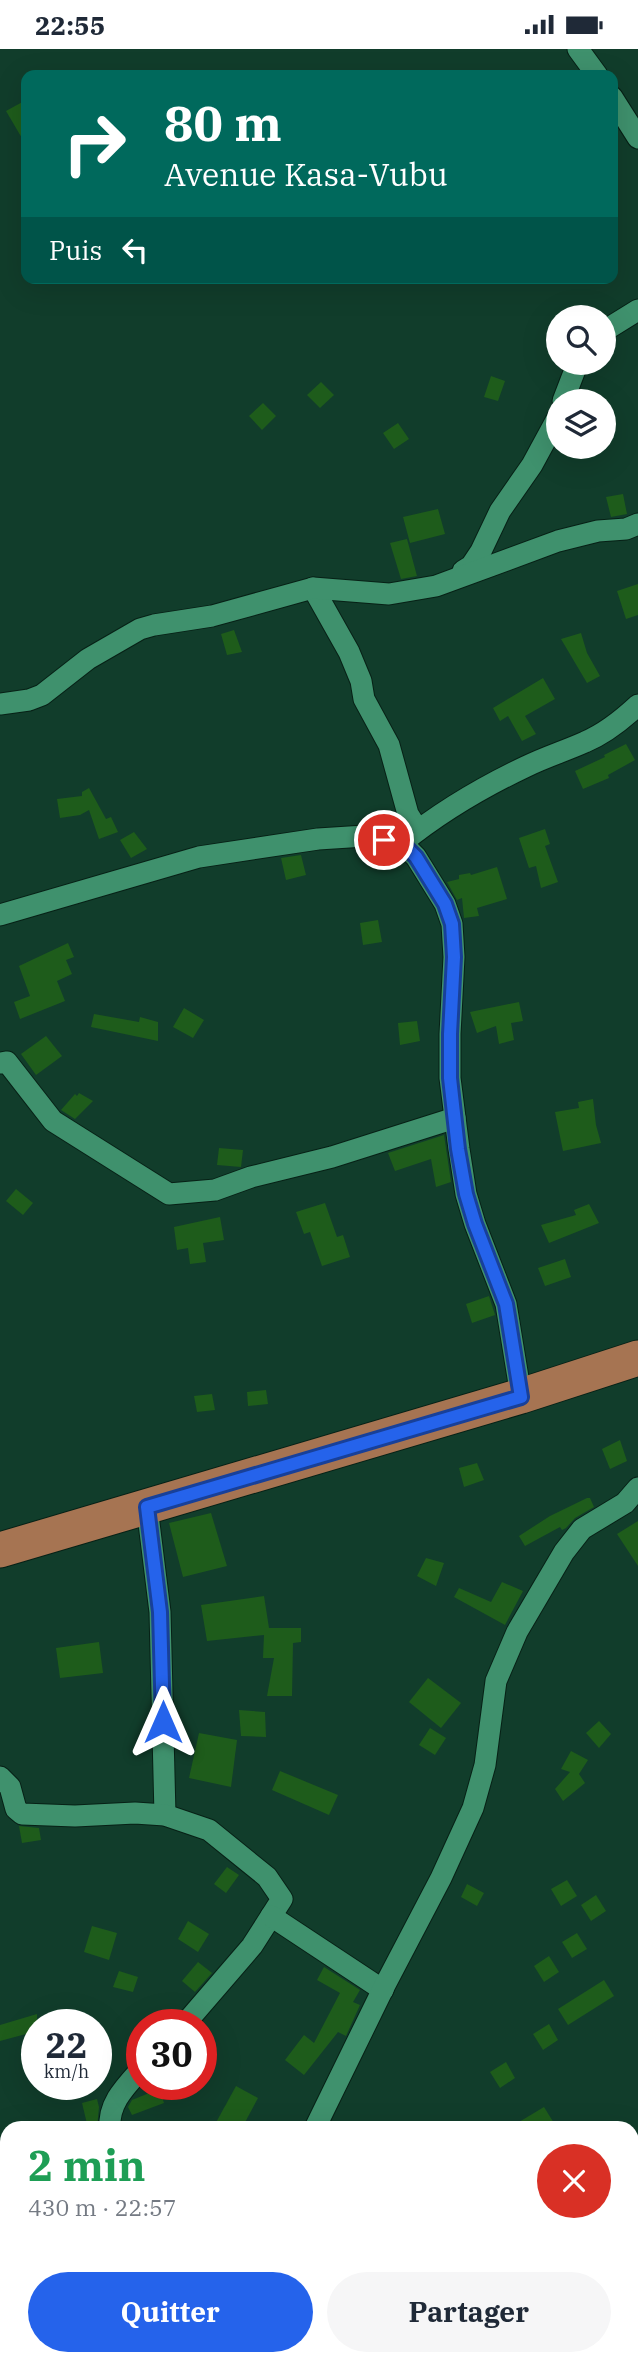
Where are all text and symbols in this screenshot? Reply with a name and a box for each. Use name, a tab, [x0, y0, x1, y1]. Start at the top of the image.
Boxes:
text: 22:55	[35, 8, 105, 42]
text: 80 m	[164, 91, 282, 154]
icon: right	[49, 98, 140, 189]
text: Avenue Kasa-Vubu	[164, 153, 448, 195]
icon: left	[116, 231, 154, 269]
text: Puis	[49, 233, 102, 267]
map controls	[546, 305, 616, 459]
button: search	[546, 305, 616, 375]
button: layers	[546, 389, 616, 459]
pin	[354, 810, 414, 870]
icon: arrive	[365, 821, 403, 859]
position arrow	[126, 1685, 200, 1759]
speed limit sign: 30	[126, 2009, 217, 2100]
text: 22	[45, 2022, 88, 2068]
text: km/h	[44, 2060, 89, 2083]
text: 2 min	[28, 2138, 146, 2193]
button: close	[537, 2144, 611, 2218]
text: 430 m · 22:57	[28, 2192, 177, 2222]
button: Quitter	[28, 2272, 313, 2352]
button: Partager	[327, 2272, 611, 2352]

